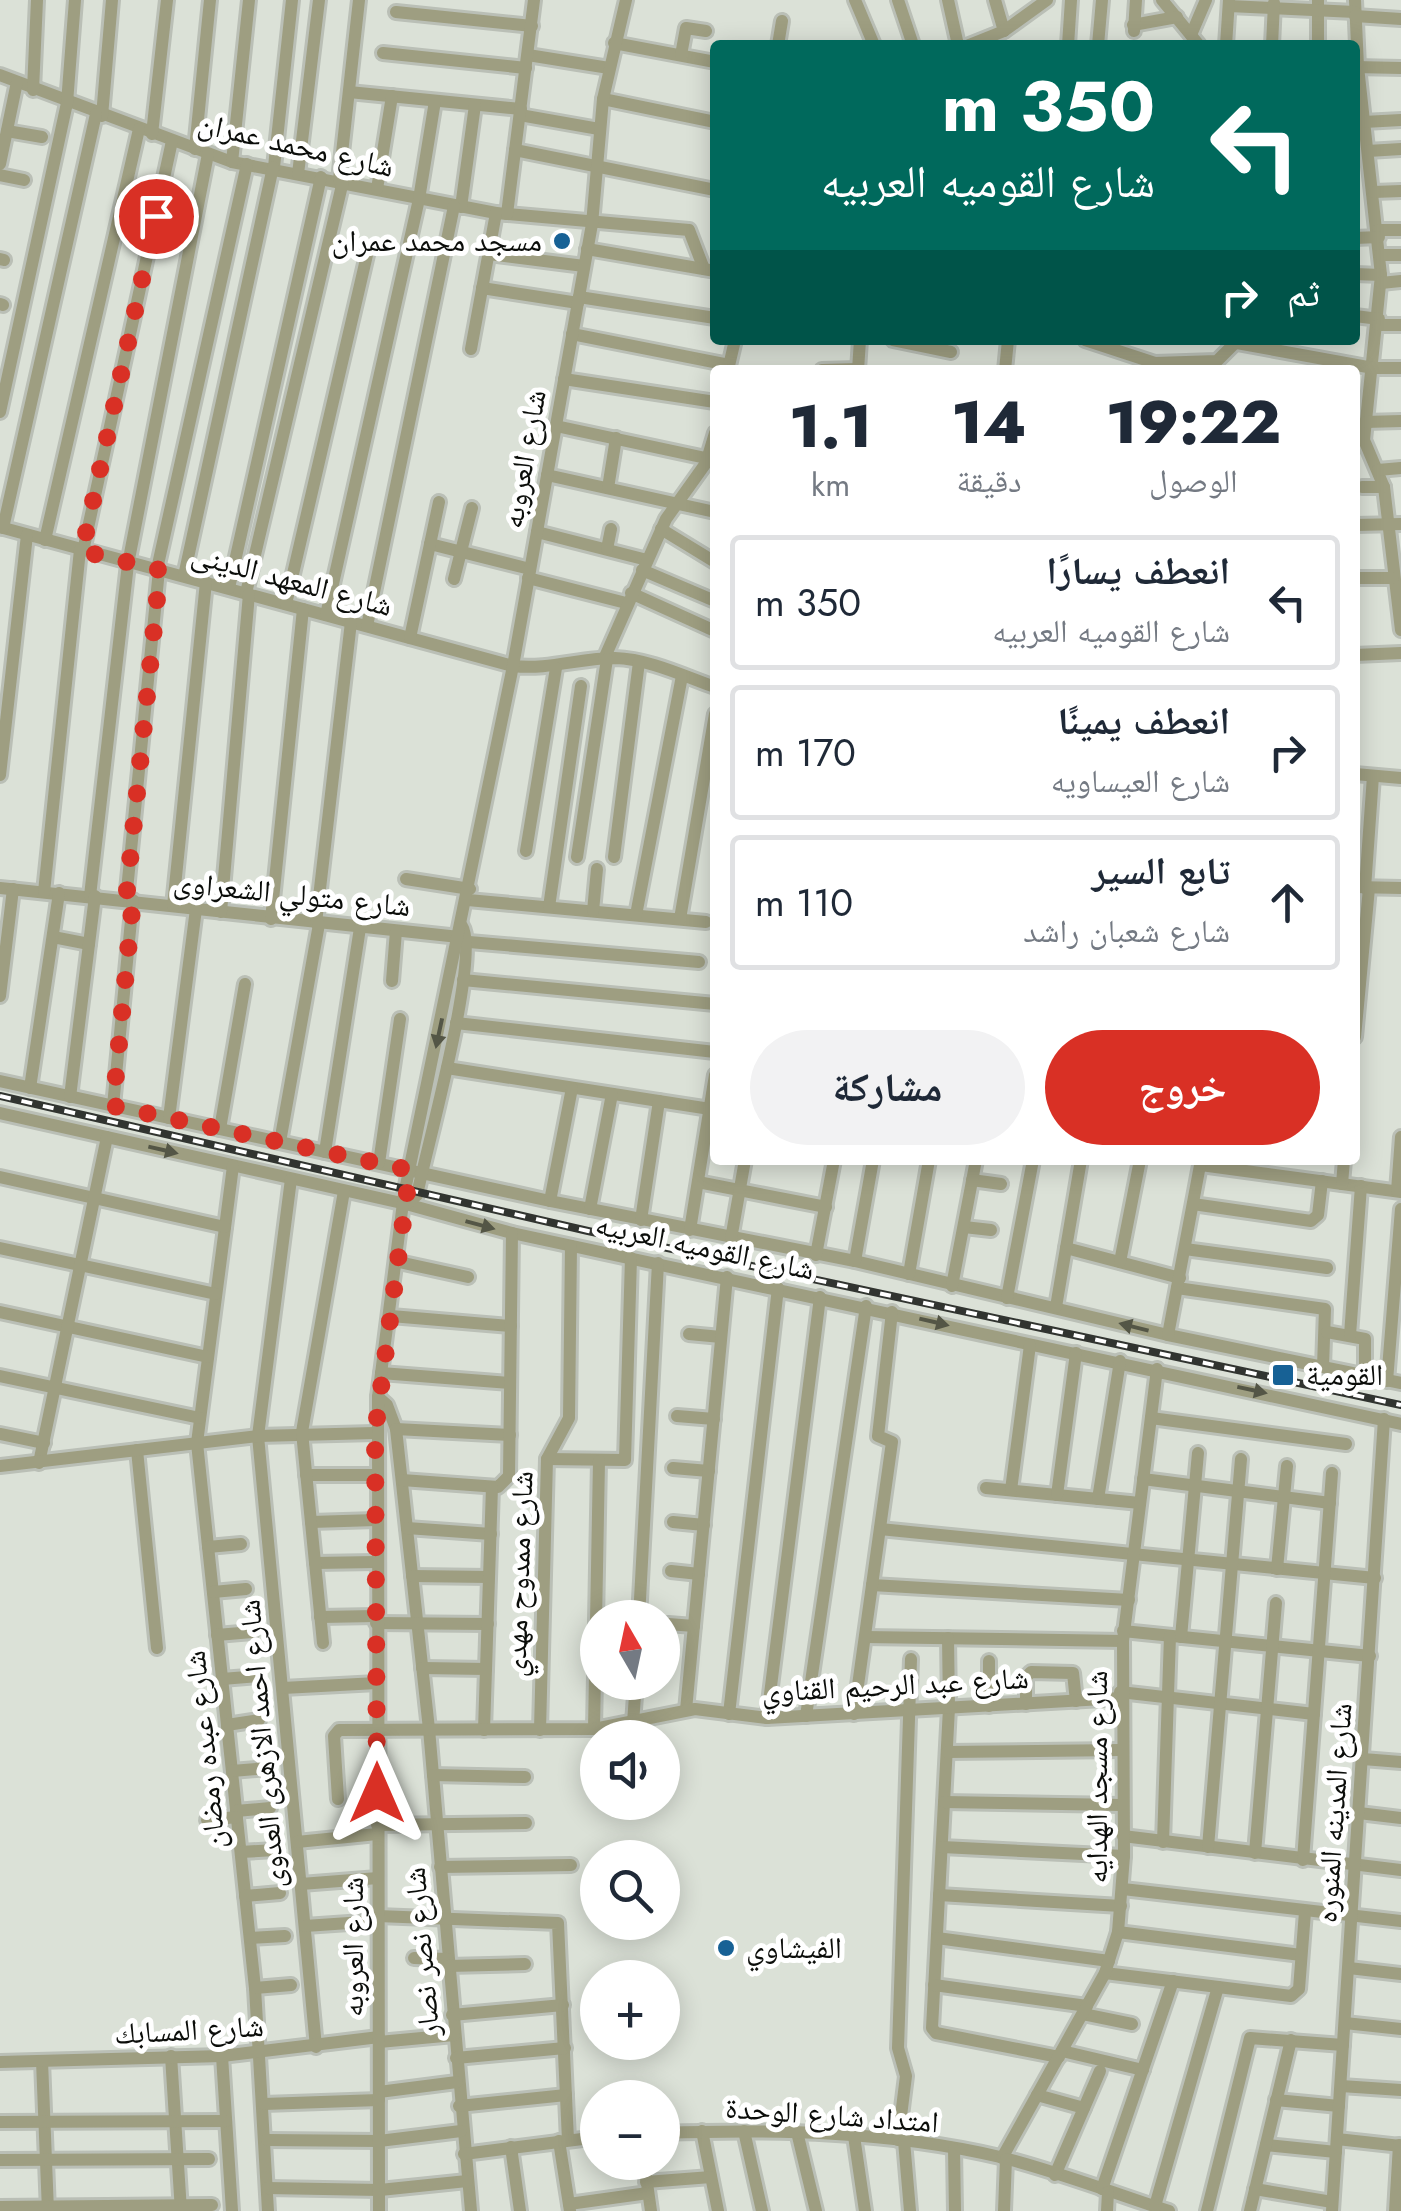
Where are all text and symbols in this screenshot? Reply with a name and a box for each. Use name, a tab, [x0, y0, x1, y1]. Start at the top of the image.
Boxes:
text: 350 m	[942, 56, 1155, 157]
icon: left	[1190, 80, 1320, 210]
street label: شارع محمد عمران	[194, 101, 398, 188]
text: شارع القوميه العربيه	[821, 149, 1155, 214]
pin	[114, 174, 199, 259]
icon: arrive	[129, 189, 184, 244]
place label: مسجد محمد عمران	[332, 219, 542, 262]
marker: مسجد محمد عمران	[551, 230, 573, 252]
text: ثم	[1287, 265, 1320, 320]
icon: right	[1212, 270, 1267, 325]
text: 14	[951, 379, 1027, 466]
text: 19:22	[1106, 379, 1281, 466]
text: 1.1	[789, 383, 872, 470]
street label: شارع العروبه	[490, 386, 557, 532]
text: دقيقة	[956, 458, 1022, 504]
text: الوصول	[1149, 458, 1238, 504]
text: km	[811, 462, 850, 508]
street label: شارع المعهد الدينى	[187, 532, 397, 627]
text: انعطف يسارًا	[1046, 543, 1230, 598]
text: 350 m	[755, 575, 861, 630]
icon: left	[1260, 575, 1315, 630]
text: شارع القوميه العربيه	[992, 608, 1230, 654]
text: انعطف يمينًا	[1057, 693, 1230, 748]
text: 170 m	[755, 725, 856, 780]
icon: right	[1260, 725, 1315, 780]
text: شارع العيساويه	[1051, 758, 1230, 804]
text: تابع السير	[1092, 843, 1230, 898]
street label: شارع متولي الشعراوى	[171, 860, 413, 930]
text: 110 m	[755, 875, 853, 930]
icon: ahead	[1260, 875, 1315, 930]
text: شارع شعبان راشد	[1023, 908, 1230, 954]
one-way arrow	[431, 1017, 446, 1048]
button: مشاركة	[750, 1030, 1025, 1145]
button: خروج	[1045, 1030, 1320, 1145]
one-way arrow	[148, 1143, 179, 1158]
street label: شارع القوميه العربيه	[592, 1202, 819, 1291]
one-way arrow	[465, 1217, 496, 1233]
one-way arrow	[919, 1315, 950, 1330]
one-way arrow	[1118, 1319, 1149, 1334]
place label: القومية	[1306, 1353, 1383, 1396]
marker: القومية	[1270, 1362, 1296, 1388]
one-way arrow	[1237, 1382, 1268, 1398]
street label: شارع ممدوح مهدي	[493, 1470, 546, 1678]
street label: شارع احمد الازهرى العدوى	[227, 1598, 296, 1890]
north arrow	[580, 1600, 680, 1700]
map controls	[580, 1600, 680, 2180]
street label: شارع عبده رمضان	[173, 1649, 236, 1851]
street label: شارع عبد الرحيم القناوي	[760, 1656, 1030, 1716]
street label: شارع مسجد الهدايه	[1075, 1671, 1118, 1883]
street label: شارع المدينه المنوره	[1304, 1702, 1363, 1924]
button: sound	[580, 1720, 680, 1820]
position arrow	[325, 1741, 429, 1845]
button: search	[580, 1840, 680, 1940]
street label: شارع نصر نصار	[393, 1866, 450, 2039]
street label: شارع العروبه	[331, 1877, 374, 2017]
place label: الفيشاوي	[746, 1926, 842, 1972]
marker: الفيشاوي	[715, 1937, 737, 1959]
button: +	[580, 1960, 680, 2060]
street label: شارع المسابك	[113, 2004, 265, 2055]
button: −	[580, 2080, 680, 2180]
street label: امتداد شارع الوحدة	[724, 2086, 940, 2143]

